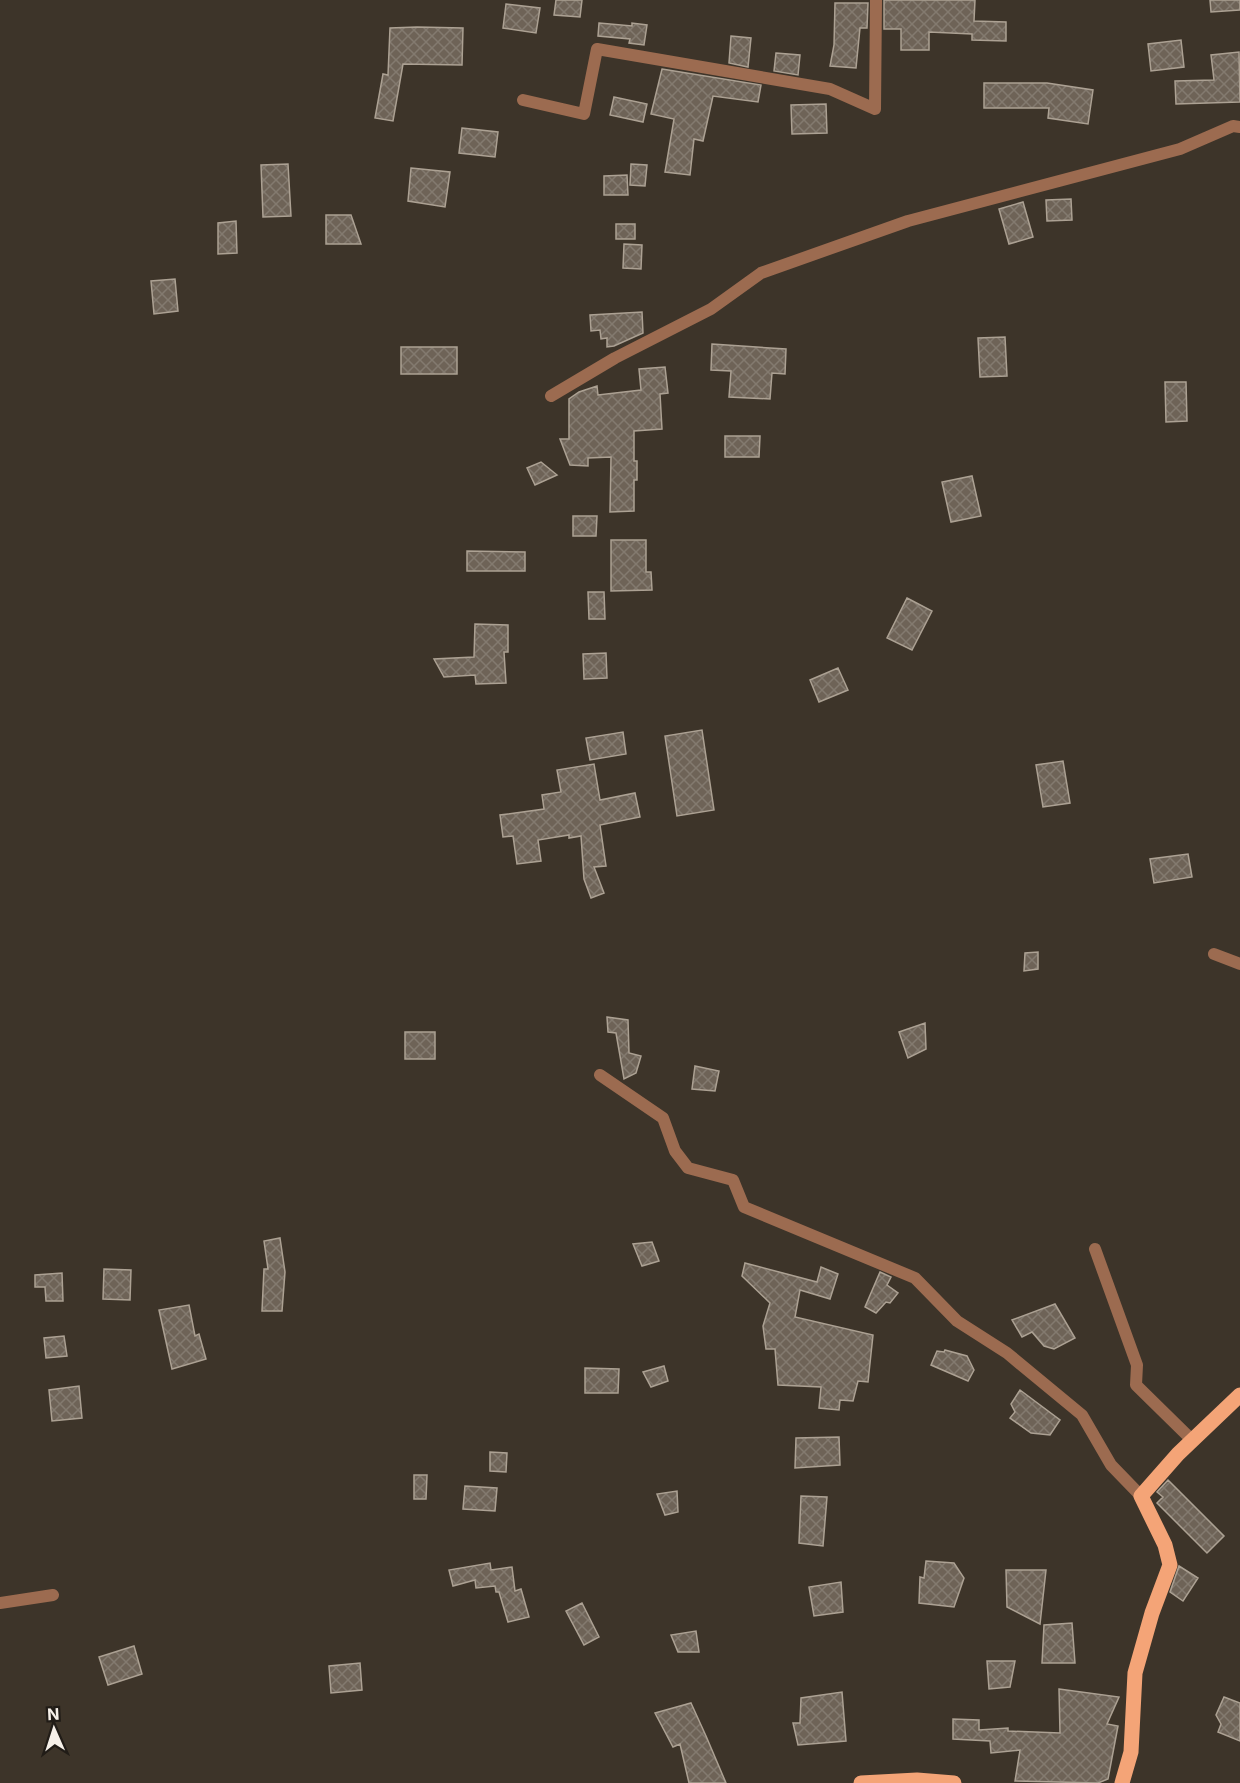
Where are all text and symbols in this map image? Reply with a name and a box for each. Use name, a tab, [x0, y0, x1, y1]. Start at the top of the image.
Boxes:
north arrow	[24, 1699, 84, 1759]
text: N	[47, 1704, 60, 1724]

